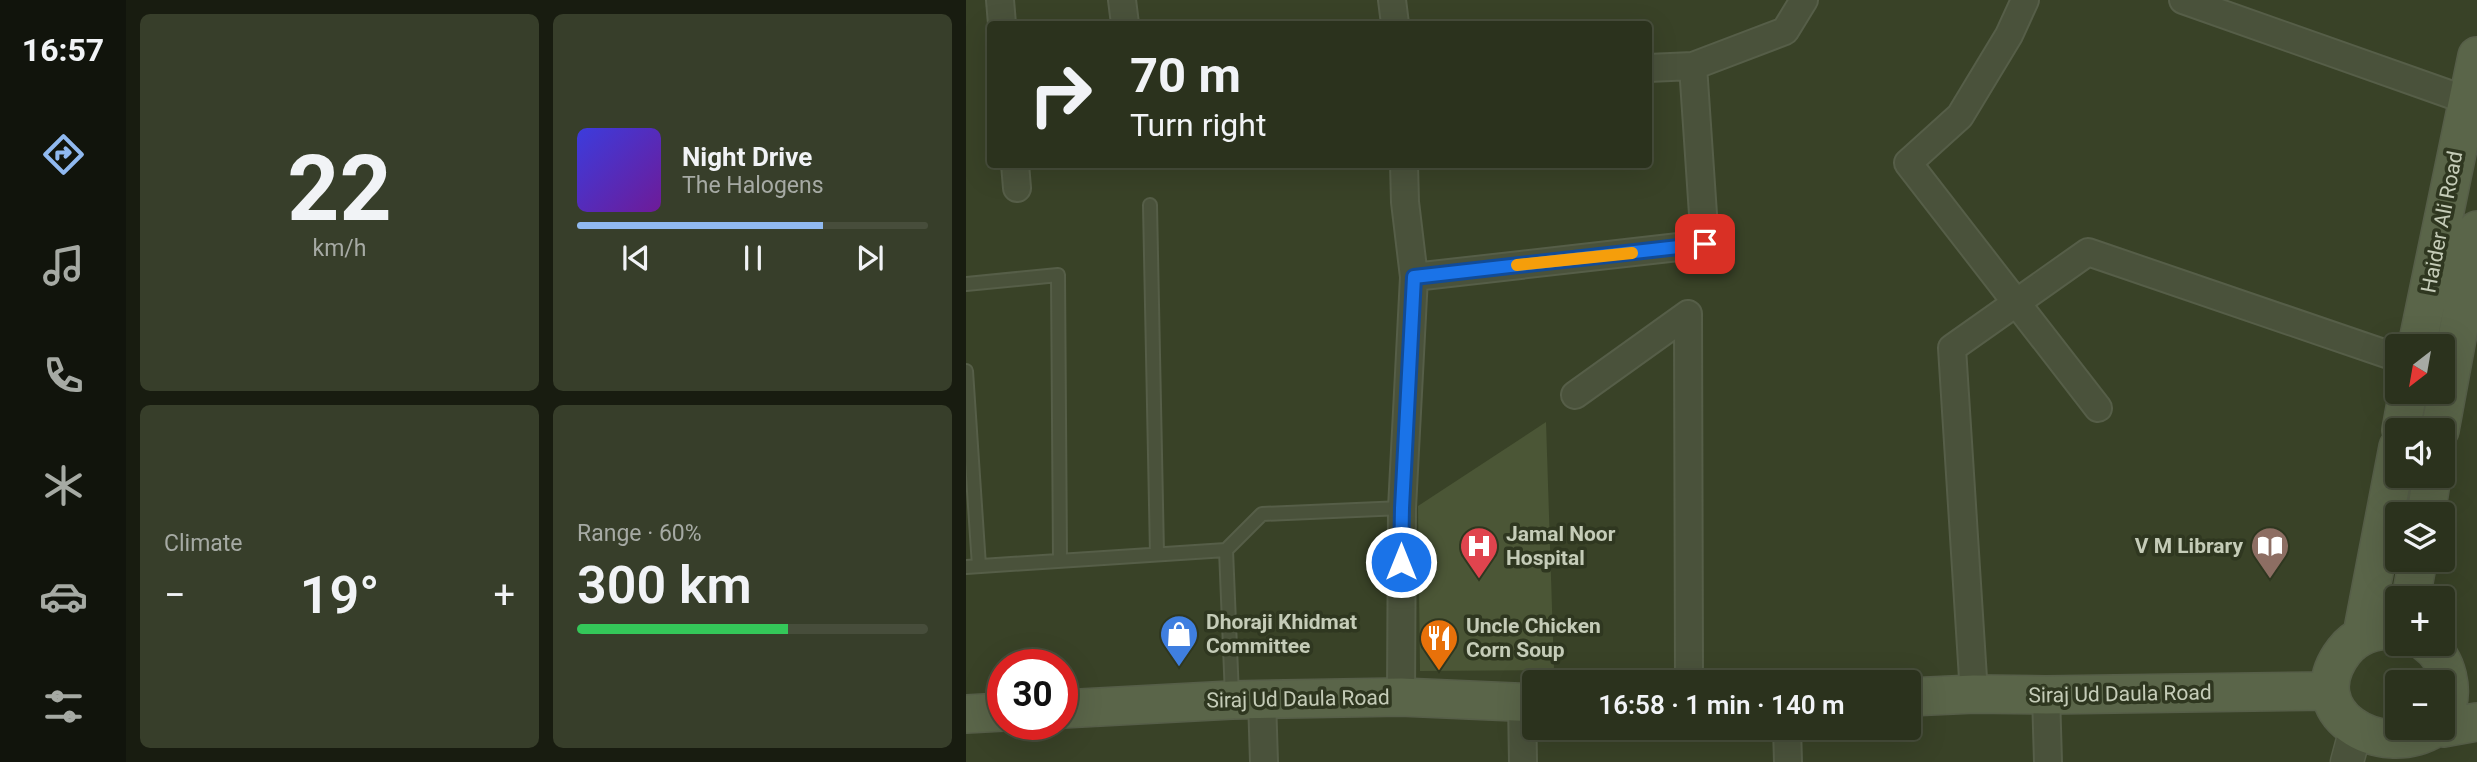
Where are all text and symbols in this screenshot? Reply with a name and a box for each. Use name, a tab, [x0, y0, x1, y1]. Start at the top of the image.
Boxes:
text: 16:57	[22, 31, 104, 69]
text: 70 m	[1130, 47, 1241, 104]
icon: right	[1015, 49, 1106, 140]
text: Turn right	[1130, 106, 1266, 144]
icon: directions	[39, 130, 88, 179]
text: 22	[287, 136, 392, 242]
text: Night Drive	[682, 142, 812, 172]
street label: Haider Ali Road	[2416, 149, 2468, 295]
text: The Halogens	[682, 172, 824, 199]
pin	[1675, 214, 1735, 274]
icon: arrive	[1686, 225, 1724, 263]
text: km/h	[313, 235, 367, 262]
icon: previous	[617, 239, 655, 277]
icon: pause	[734, 239, 772, 277]
icon: next	[851, 239, 889, 277]
icon: music	[39, 241, 88, 290]
north arrow	[2385, 334, 2455, 404]
map controls	[2385, 334, 2455, 740]
icon: phone	[39, 351, 88, 400]
button: sound	[2385, 418, 2455, 488]
icon: climate	[39, 461, 88, 510]
button: layers	[2385, 502, 2455, 572]
text: Range · 60%	[577, 520, 702, 547]
place label: Jamal Noor Hospital	[1506, 522, 1616, 570]
position arrow	[1364, 525, 1438, 599]
hospital icon: Jamal Noor Hospital	[1458, 525, 1500, 580]
library icon: V M Library	[2249, 525, 2291, 580]
text: Climate	[164, 530, 243, 557]
place label: V M Library	[2135, 534, 2243, 558]
text: 300 km	[577, 555, 752, 616]
text: 19°	[300, 565, 379, 626]
icon: car	[39, 572, 88, 621]
text: −	[164, 573, 186, 617]
text: +	[493, 573, 515, 617]
button: +	[2385, 586, 2455, 656]
place label: Dhoraji Khidmat Committee	[1206, 610, 1357, 658]
shop icon: Dhoraji Khidmat Committee	[1158, 613, 1200, 668]
place label: Uncle Chicken Corn Soup	[1466, 614, 1601, 662]
restaurant icon: Uncle Chicken Corn Soup	[1418, 617, 1460, 672]
speed limit sign: 30	[987, 649, 1078, 740]
button: −	[2385, 670, 2455, 740]
street label: Siraj Ud Daula Road	[2028, 680, 2212, 708]
icon: filters	[39, 682, 88, 731]
street label: Siraj Ud Daula Road	[1206, 685, 1390, 713]
text: 16:58 · 1 min · 140 m	[1598, 690, 1845, 720]

